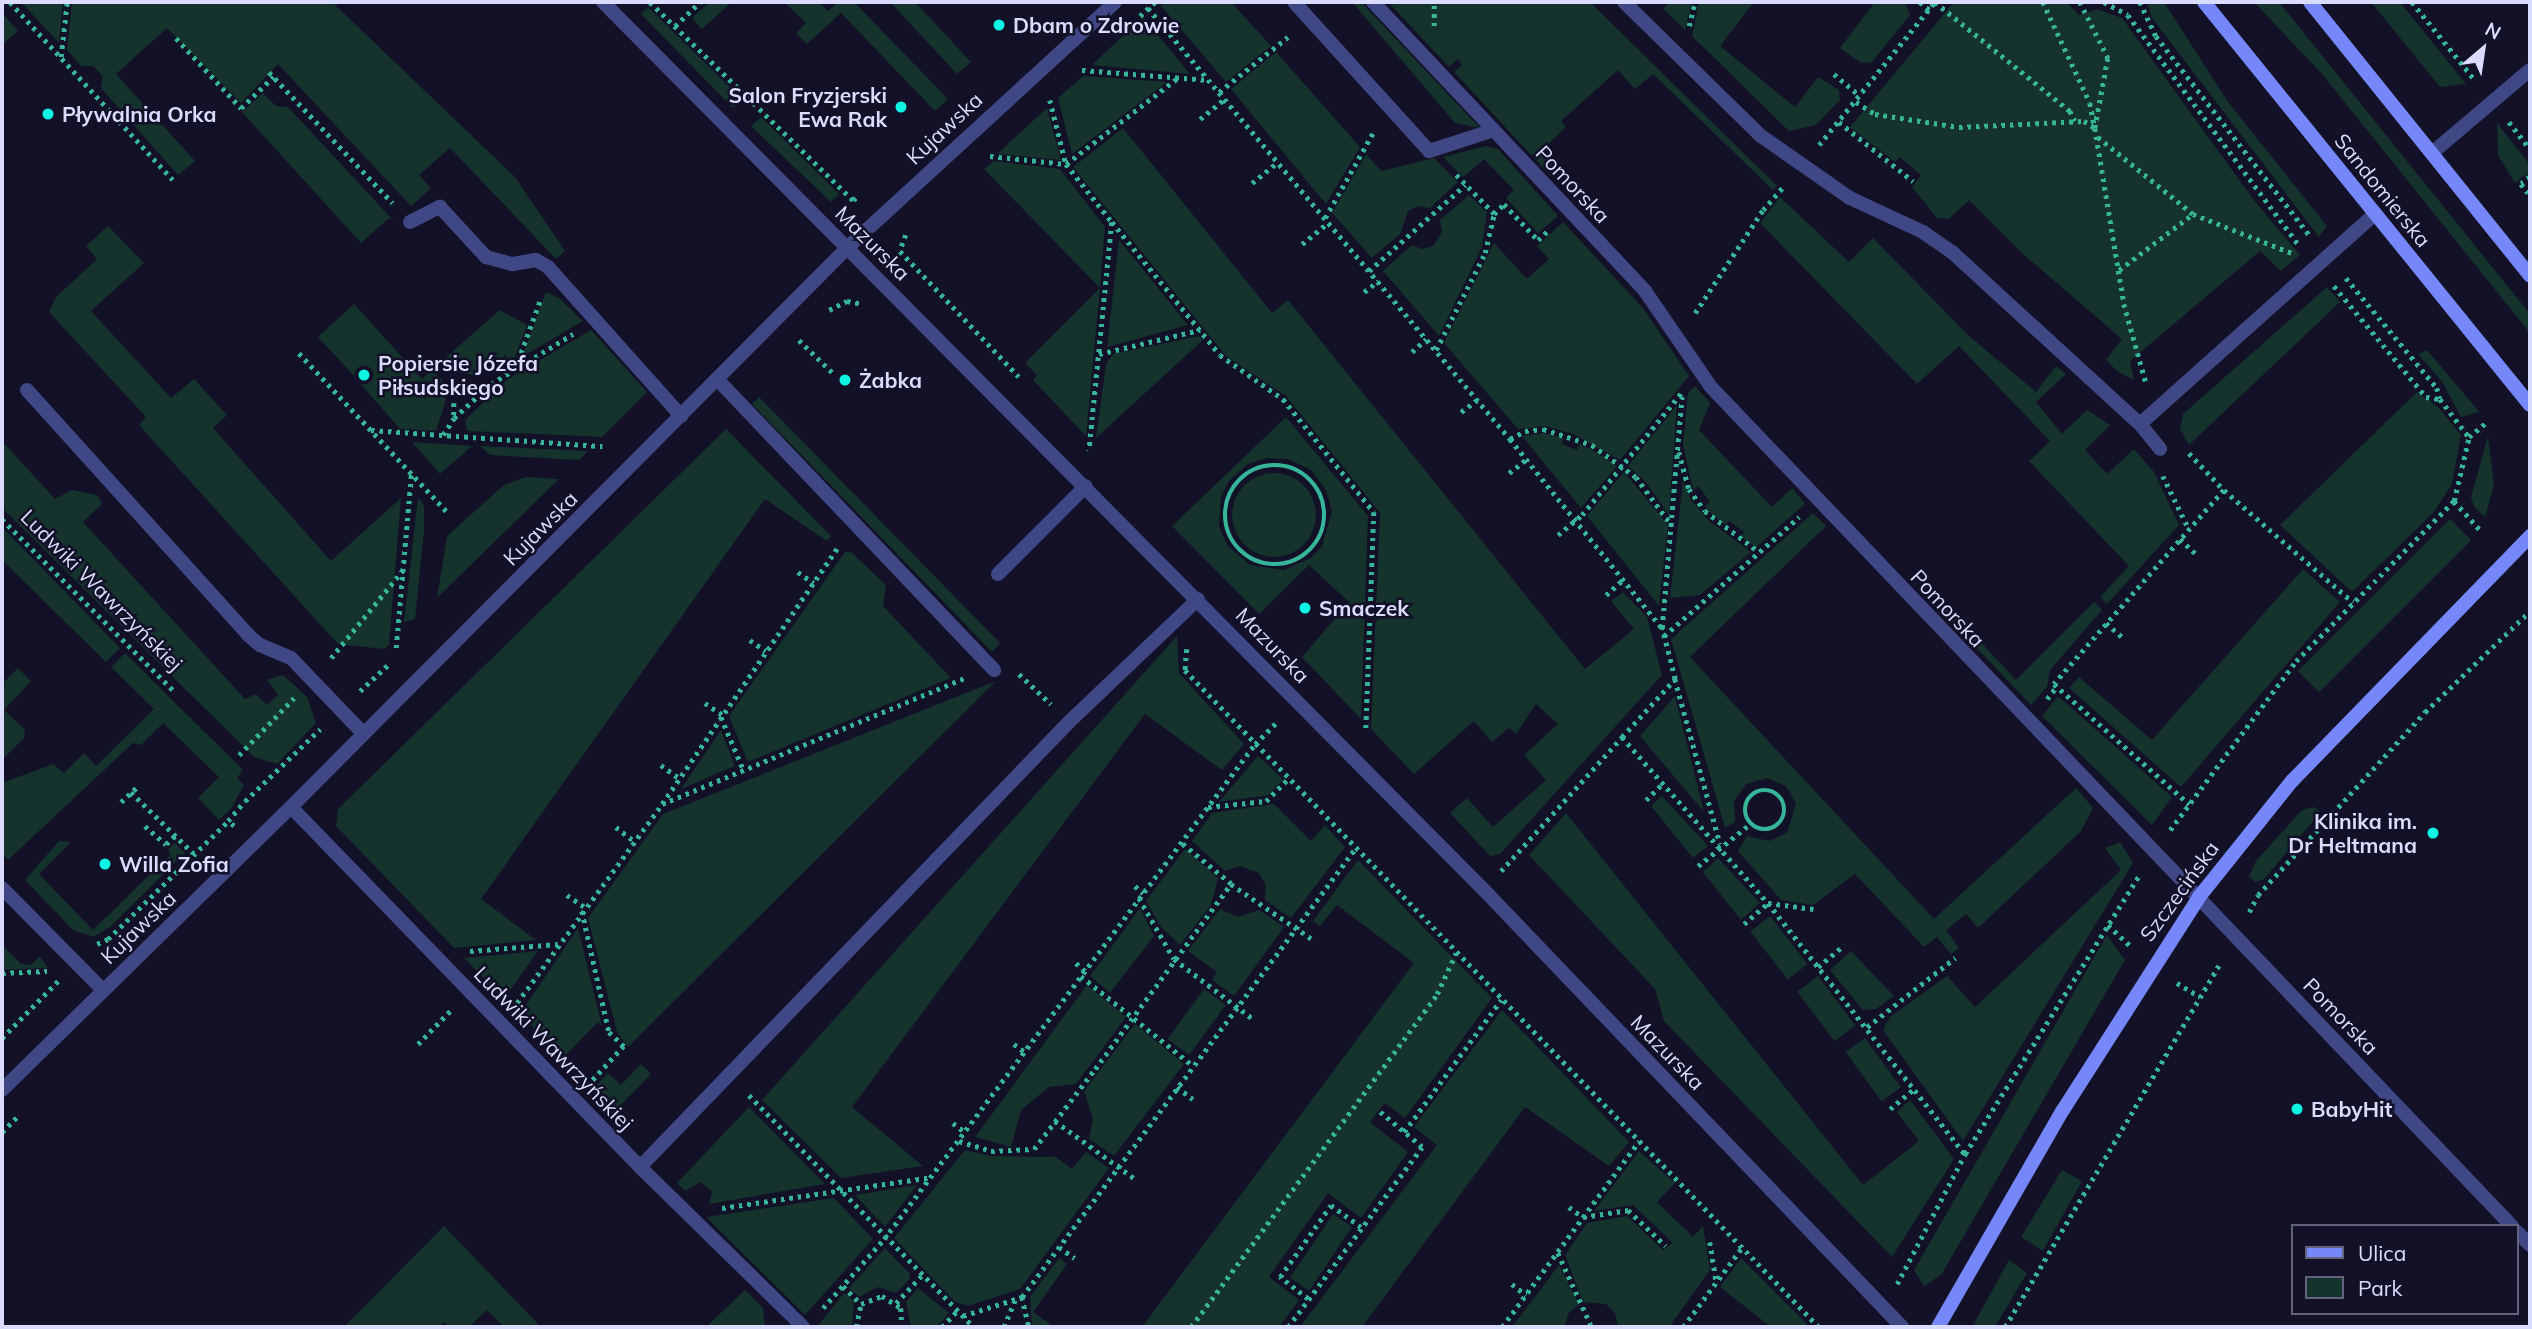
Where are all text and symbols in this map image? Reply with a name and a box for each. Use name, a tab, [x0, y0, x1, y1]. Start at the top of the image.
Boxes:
place label: Dbam o Zdrowie	[1013, 12, 1179, 38]
north arrow	[2448, 14, 2518, 84]
marker: Dbam o Zdrowie	[991, 17, 1007, 33]
text: N	[2481, 17, 2505, 45]
place label: Salon Fryzjerski Ewa Rak	[728, 82, 887, 132]
street label: Kujawska	[901, 87, 987, 169]
marker: Salon Fryzjerski Ewa Rak	[893, 99, 909, 115]
place label: Pływalnia Orka	[62, 101, 216, 127]
marker: Pływalnia Orka	[40, 106, 56, 122]
street label: Sandomierska	[2330, 128, 2436, 252]
street label: Pomorska	[1531, 140, 1615, 228]
street label: Mazurska	[831, 201, 915, 285]
place label: Popiersie Józefa Piłsudskiego	[378, 350, 538, 400]
marker: Popiersie Józefa Piłsudskiego	[356, 367, 372, 383]
place label: Żabka	[859, 367, 922, 393]
marker: Żabka	[837, 372, 853, 388]
street label: Kujawska	[498, 486, 582, 570]
street label: Ludwiki Wawrzyńskiej	[16, 504, 188, 676]
street label: Pomorska	[1906, 564, 1990, 652]
place label: Smaczek	[1319, 595, 1409, 621]
marker: Smaczek	[1297, 600, 1313, 616]
street label: Mazurska	[1231, 602, 1315, 688]
place label: Klinika im. Dr Heltmana	[2288, 808, 2417, 858]
marker: Klinika im. Dr Heltmana	[2423, 823, 2443, 843]
street label: Szczecińska	[2134, 836, 2224, 946]
place label: Willa Zofia	[119, 851, 229, 877]
marker: Willa Zofia	[97, 856, 113, 872]
street label: Kujawska	[95, 885, 181, 969]
street label: Ludwiki Wawrzyńskiej	[469, 961, 639, 1135]
street label: Pomorska	[2298, 972, 2384, 1060]
street label: Mazurska	[1626, 1009, 1710, 1095]
place label: BabyHit	[2311, 1096, 2392, 1122]
marker: BabyHit	[2289, 1101, 2305, 1117]
legend	[2290, 1224, 2518, 1315]
text: Ulica	[2358, 1240, 2406, 1266]
text: Park	[2358, 1275, 2402, 1301]

